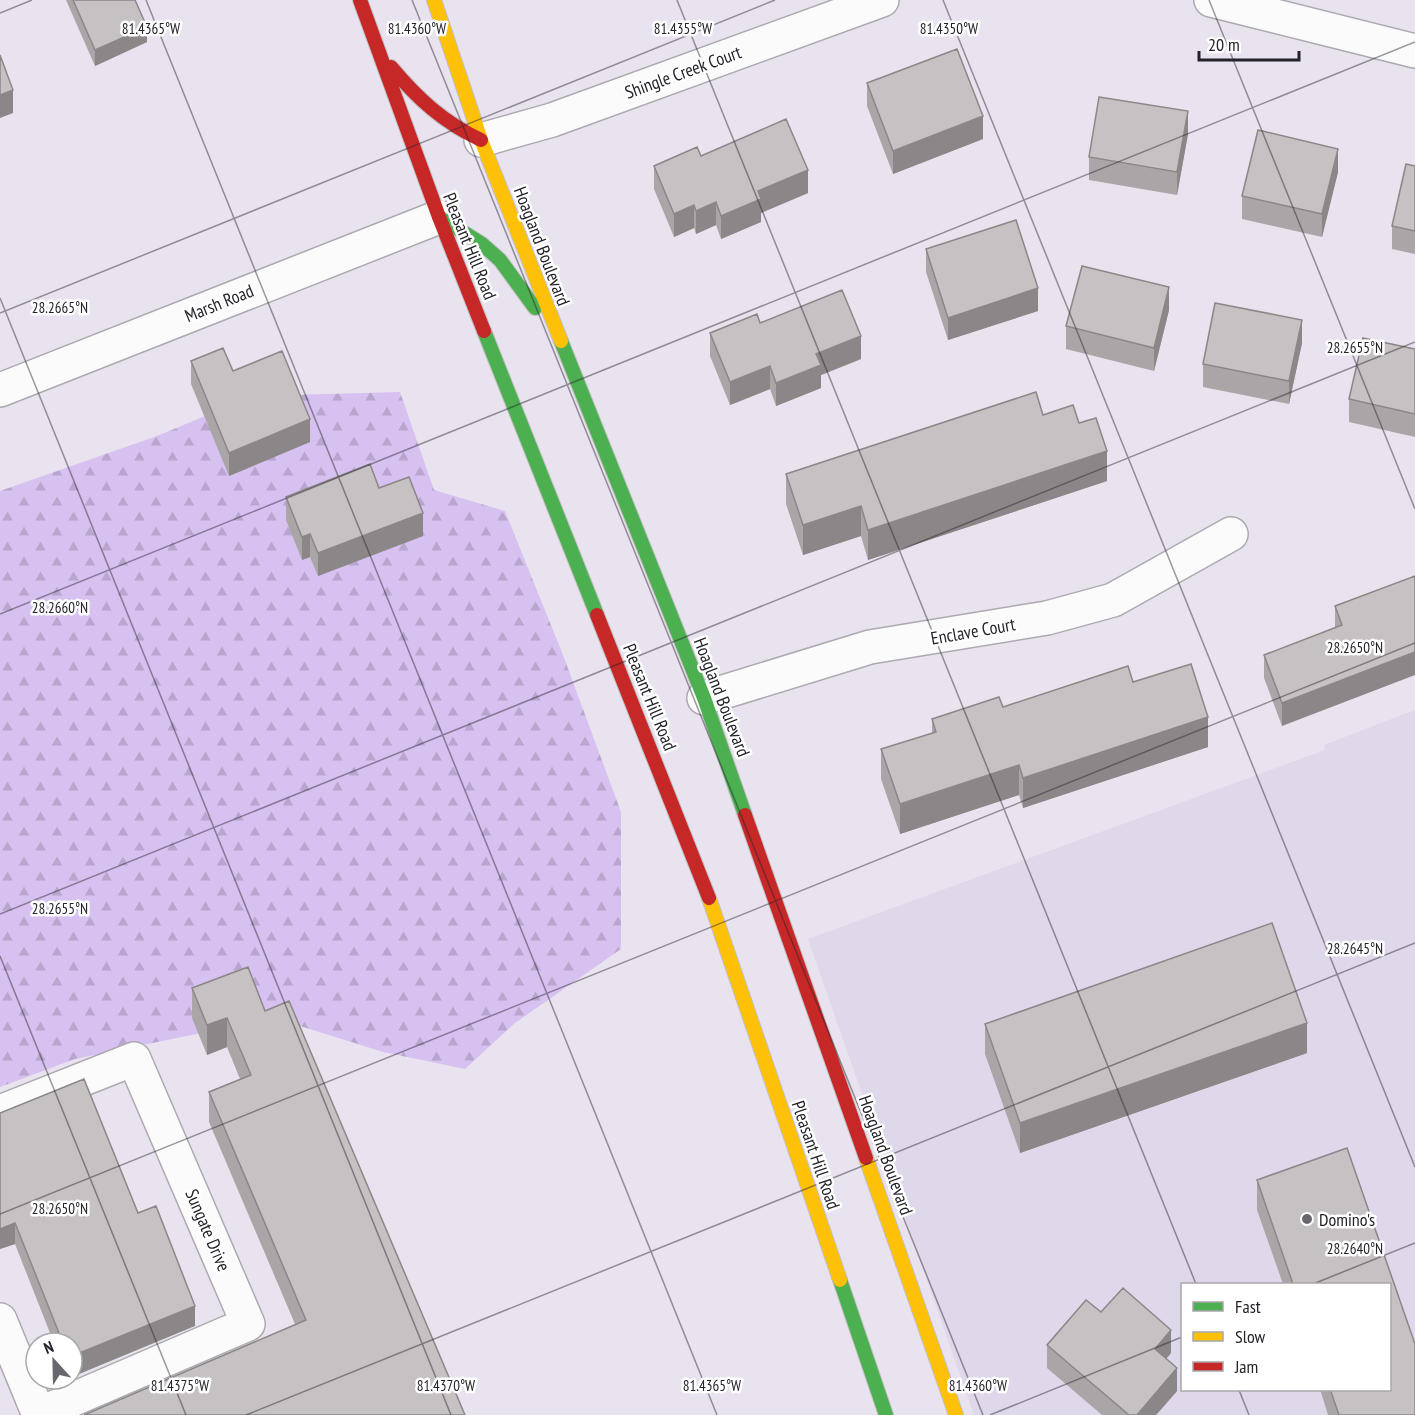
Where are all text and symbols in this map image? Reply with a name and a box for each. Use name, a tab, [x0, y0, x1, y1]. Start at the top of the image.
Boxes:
text: 81.4365°W	[122, 19, 180, 38]
text: 81.4360°W	[388, 19, 446, 38]
text: 81.4355°W	[654, 19, 712, 38]
text: 81.4350°W	[920, 19, 978, 38]
scale bar	[1199, 24, 1300, 62]
text: 20 m	[1208, 33, 1240, 56]
street label: Shingle Creek Court	[622, 40, 744, 104]
street label: Hoagland Boulevard	[509, 183, 575, 309]
street label: Pleasant Hill Road	[438, 189, 502, 303]
street label: Marsh Road	[181, 279, 257, 327]
text: 28.2665°N	[32, 298, 88, 317]
text: 28.2655°N	[1327, 338, 1383, 357]
text: 28.2660°N	[32, 598, 88, 617]
street label: Enclave Court	[929, 612, 1017, 650]
street label: Hoagland Boulevard	[689, 634, 755, 760]
text: 28.2650°N	[1327, 638, 1383, 657]
street label: Pleasant Hill Road	[618, 640, 682, 754]
text: 28.2655°N	[32, 899, 88, 918]
text: 28.2645°N	[1327, 939, 1383, 958]
street label: Hoagland Boulevard	[854, 1092, 918, 1218]
street label: Pleasant Hill Road	[787, 1098, 845, 1212]
street label: Sungate Drive	[180, 1185, 236, 1275]
text: 28.2650°N	[32, 1199, 88, 1218]
place label: Domino's	[1319, 1208, 1375, 1231]
marker: Domino's	[1300, 1212, 1314, 1226]
text: 28.2640°N	[1327, 1239, 1383, 1258]
legend	[1181, 1283, 1391, 1391]
text: Fast	[1235, 1295, 1261, 1318]
text: Slow	[1235, 1325, 1266, 1348]
north arrow	[24, 1331, 84, 1391]
text: N	[41, 1336, 56, 1358]
text: Jam	[1234, 1355, 1258, 1378]
text: 81.4375°W	[151, 1376, 209, 1395]
text: 81.4370°W	[417, 1376, 475, 1395]
text: 81.4365°W	[683, 1376, 741, 1395]
text: 81.4360°W	[949, 1376, 1007, 1395]

